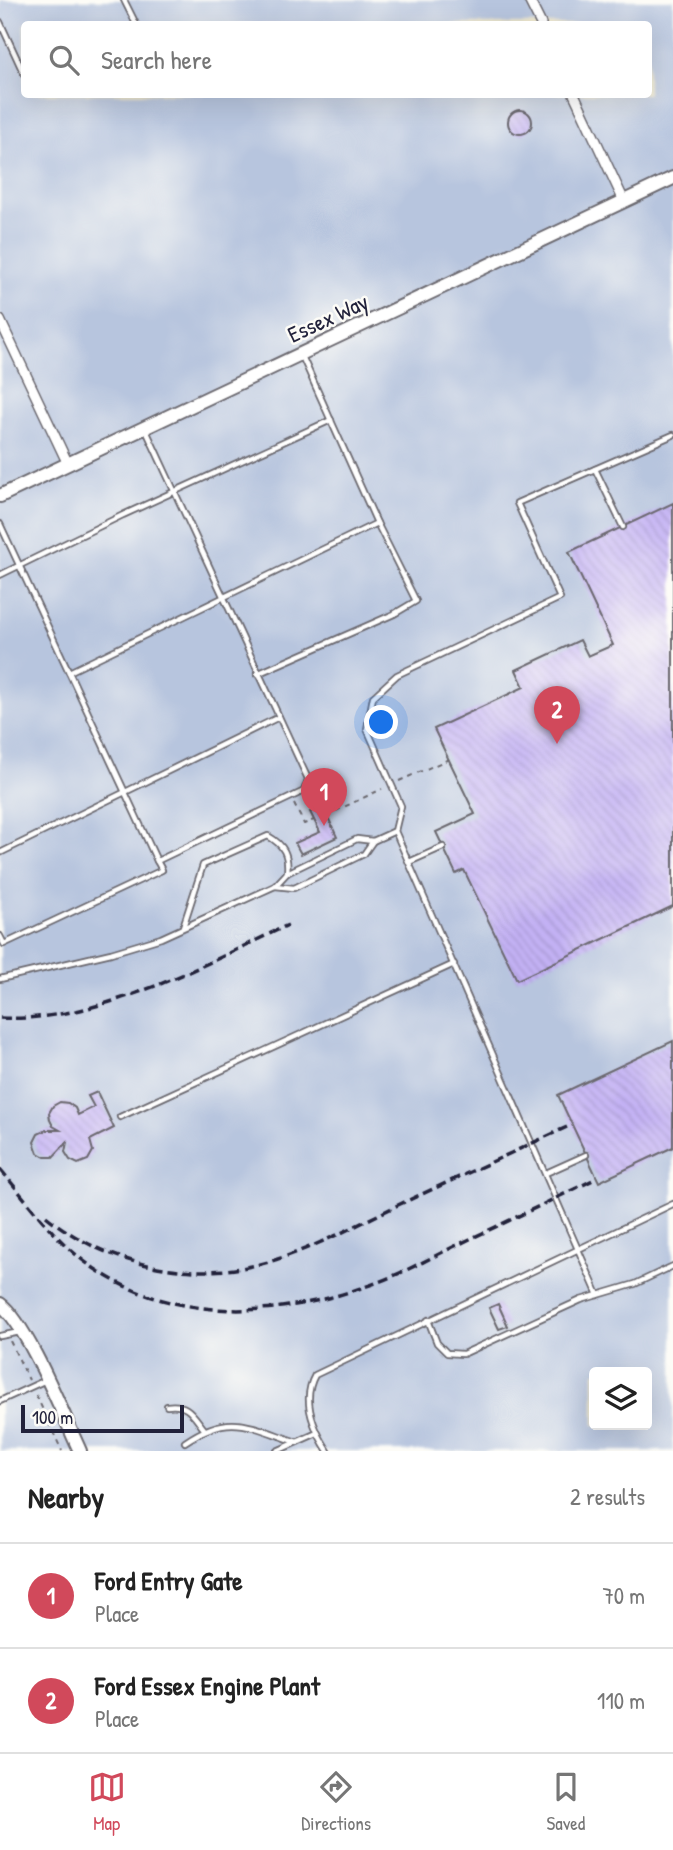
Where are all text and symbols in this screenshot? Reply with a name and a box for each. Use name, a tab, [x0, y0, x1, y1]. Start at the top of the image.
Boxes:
search box	[21, 21, 652, 98]
icon: search	[45, 41, 83, 79]
text: Search here	[101, 42, 212, 77]
street label: Essex Way	[282, 285, 373, 350]
pin: 2	[534, 686, 580, 744]
your location	[364, 705, 398, 739]
pin: 1	[301, 768, 347, 826]
map controls	[589, 1367, 652, 1430]
button: layers	[589, 1367, 652, 1430]
scale bar	[21, 1402, 184, 1434]
text: 100 m	[32, 1404, 73, 1430]
text: Nearby	[28, 1477, 104, 1517]
text: 2 results	[570, 1481, 645, 1512]
text: Ford Entry Gate	[95, 1563, 243, 1598]
text: 1	[47, 1580, 55, 1611]
text: 70 m	[602, 1580, 645, 1611]
text: Place	[95, 1598, 139, 1629]
text: Ford Essex Engine Plant	[95, 1668, 320, 1703]
text: 2	[46, 1685, 56, 1716]
text: 110 m	[597, 1685, 645, 1716]
text: Place	[95, 1703, 139, 1734]
tab: Map	[88, 1768, 126, 1836]
tab: Directions	[301, 1768, 371, 1836]
tab: Saved	[547, 1768, 585, 1836]

